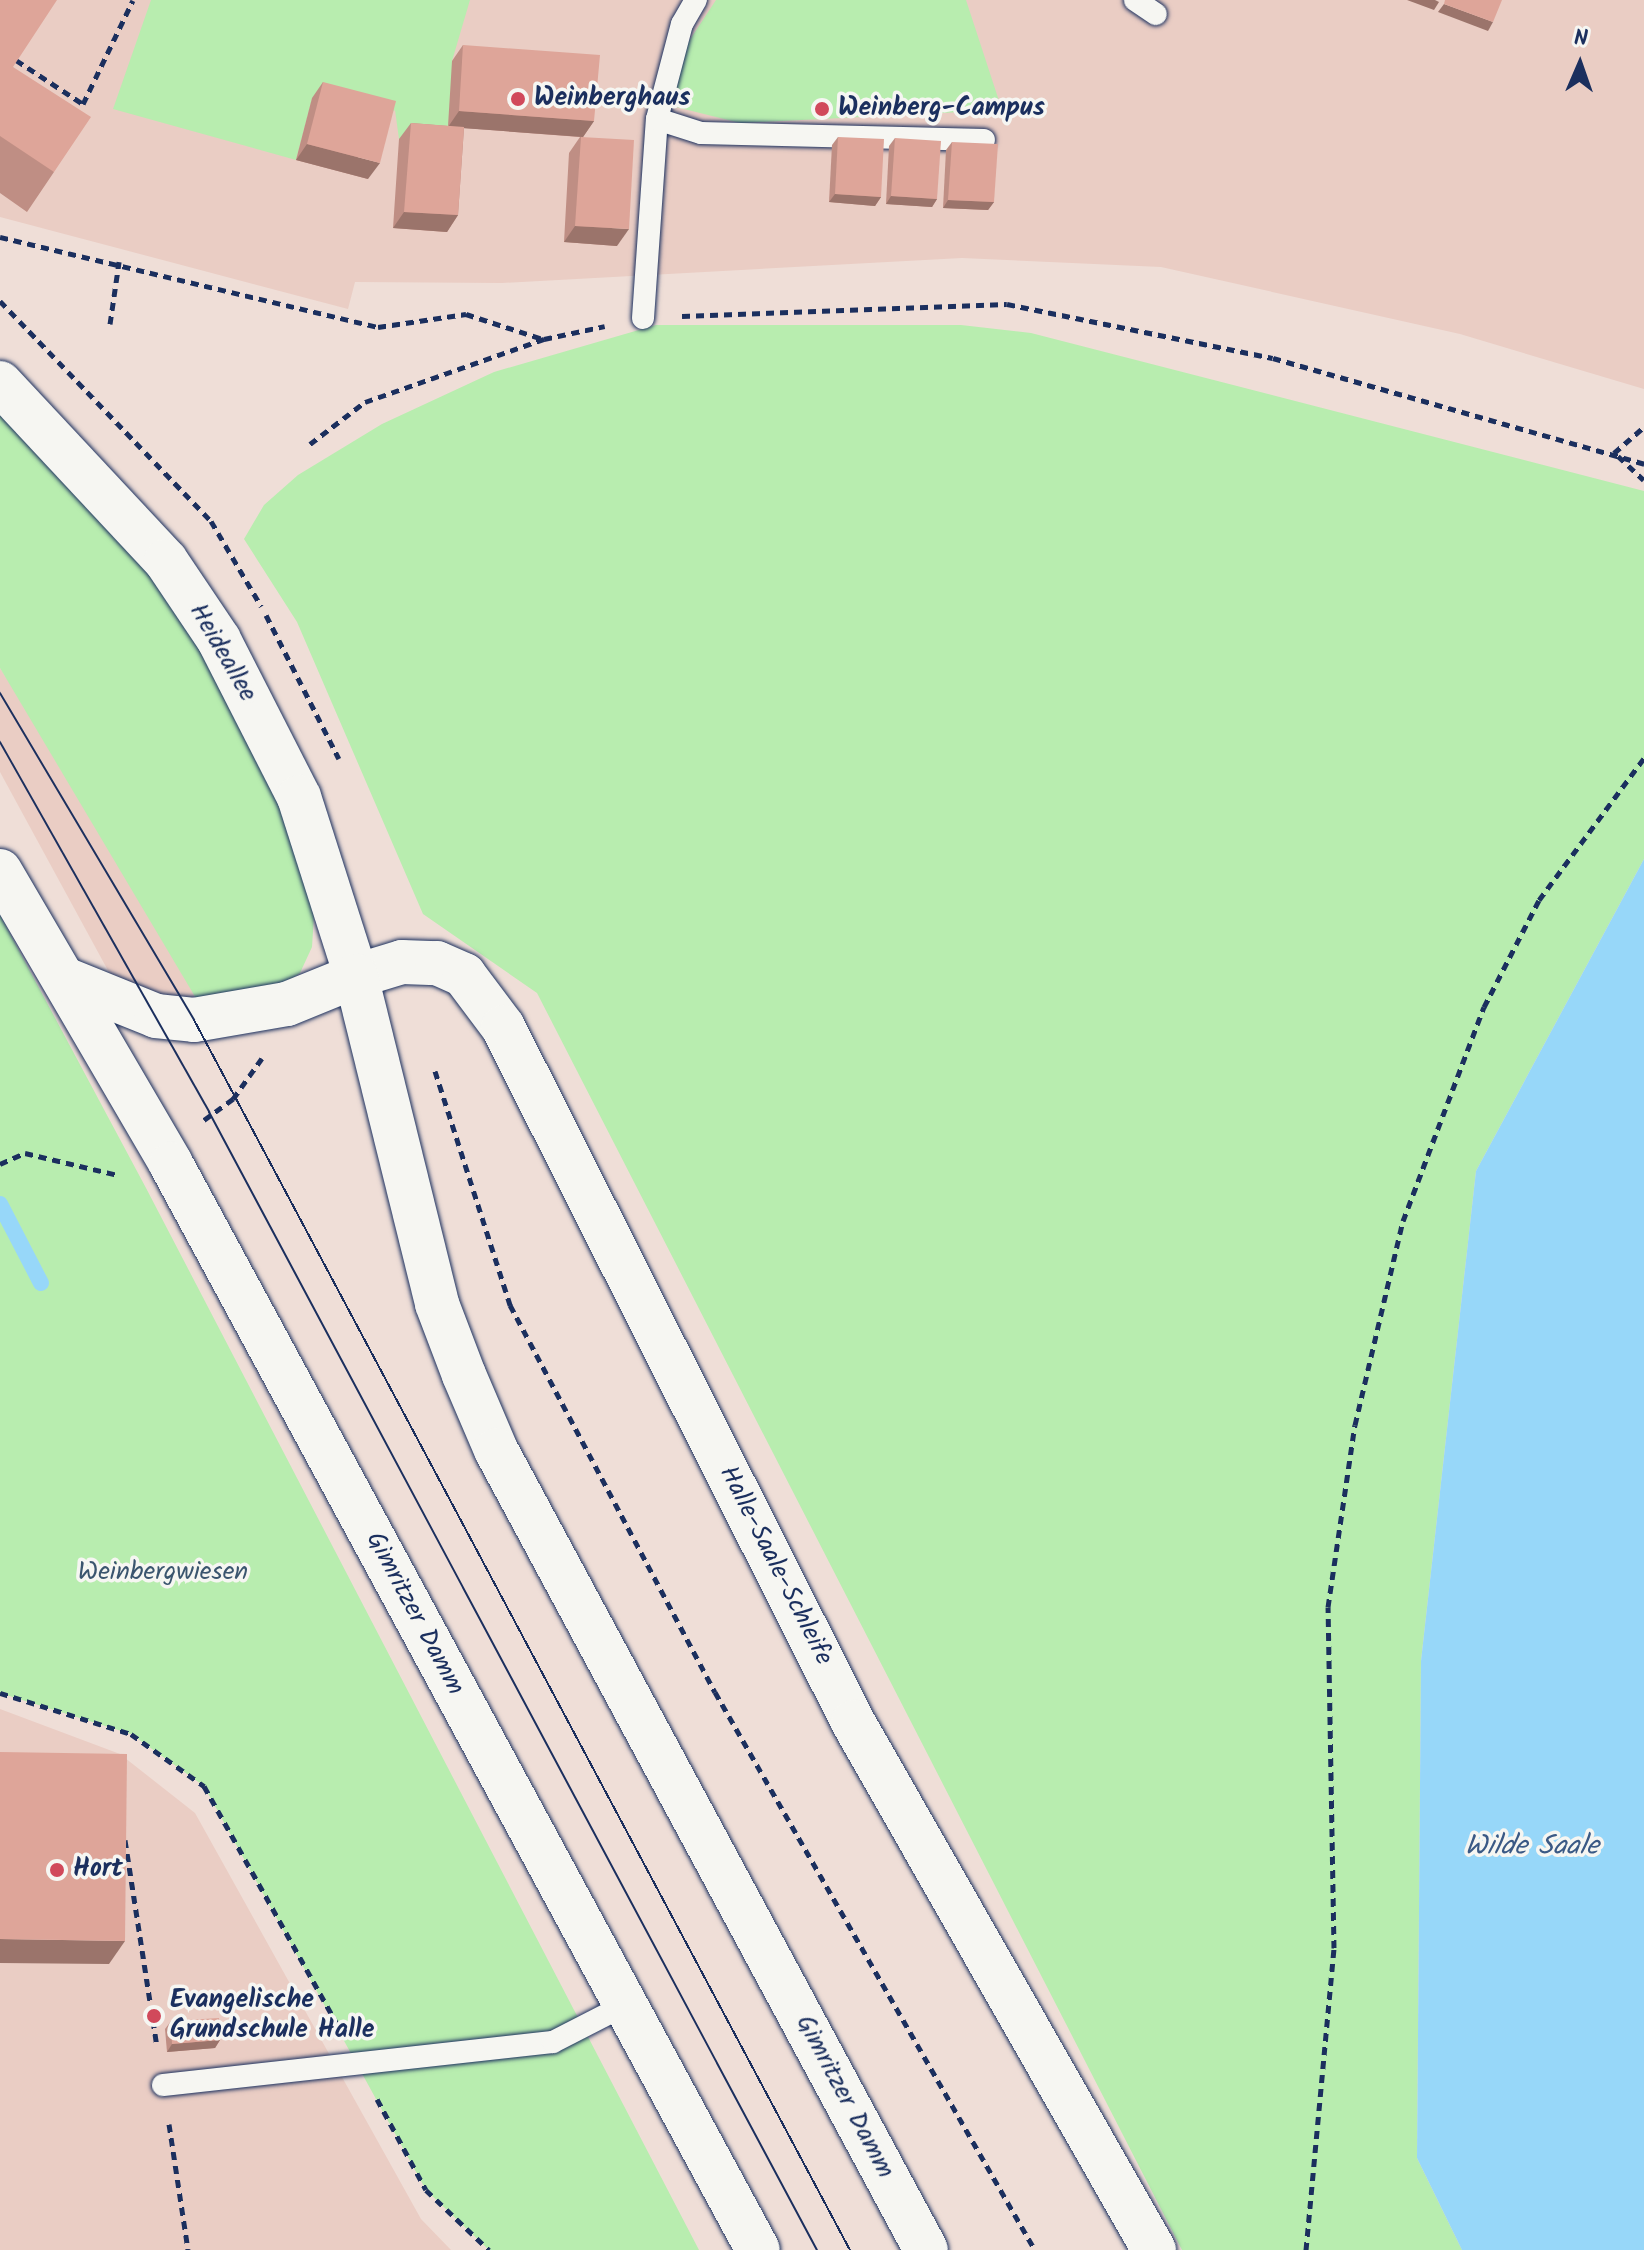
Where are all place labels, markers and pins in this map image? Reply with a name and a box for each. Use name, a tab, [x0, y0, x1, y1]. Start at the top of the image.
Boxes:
place label: Weinberghaus	[534, 83, 690, 115]
marker: Weinberghaus	[509, 90, 527, 108]
place label: Weinberg-Campus	[838, 93, 1045, 125]
marker: Weinberg-Campus	[813, 100, 831, 118]
place label: Hort	[73, 1854, 123, 1886]
marker: Hort	[48, 1861, 66, 1879]
place label: Evangelische Grundschule Halle	[170, 1985, 374, 2046]
marker: Evangelische Grundschule Halle	[145, 2007, 163, 2025]

